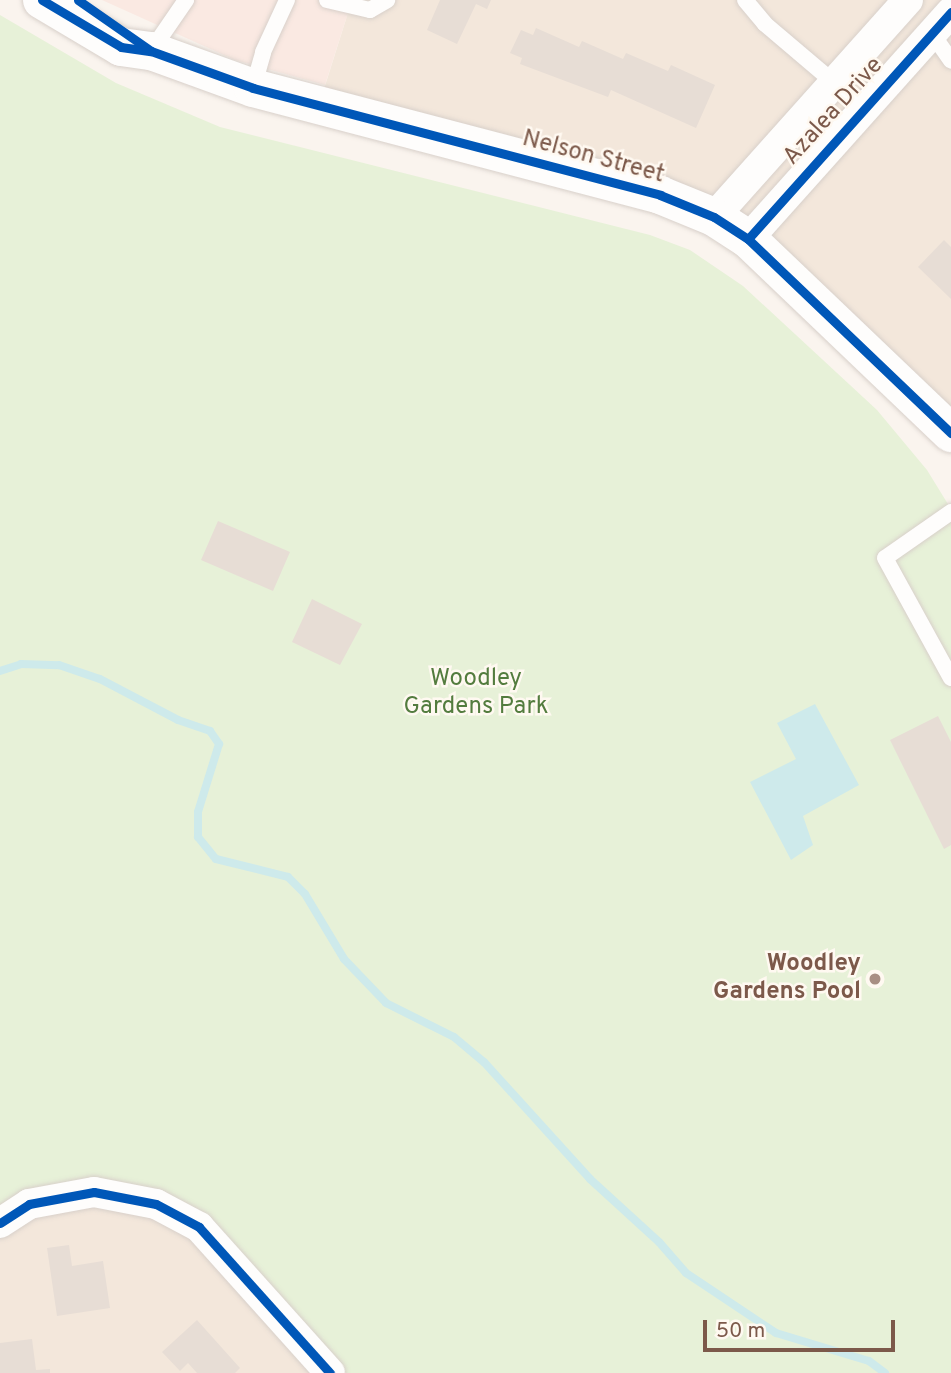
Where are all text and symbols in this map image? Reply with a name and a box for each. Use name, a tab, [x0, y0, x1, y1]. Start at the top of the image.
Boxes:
street label: Azalea Drive	[778, 52, 890, 172]
street label: Nelson Street	[519, 125, 667, 191]
park label: Woodley Gardens Park	[404, 666, 548, 722]
place label: Woodley Gardens Pool	[713, 951, 861, 1007]
marker: Woodley Gardens Pool	[867, 971, 883, 987]
scale bar	[706, 1306, 898, 1350]
text: 50 m	[716, 1318, 765, 1345]

